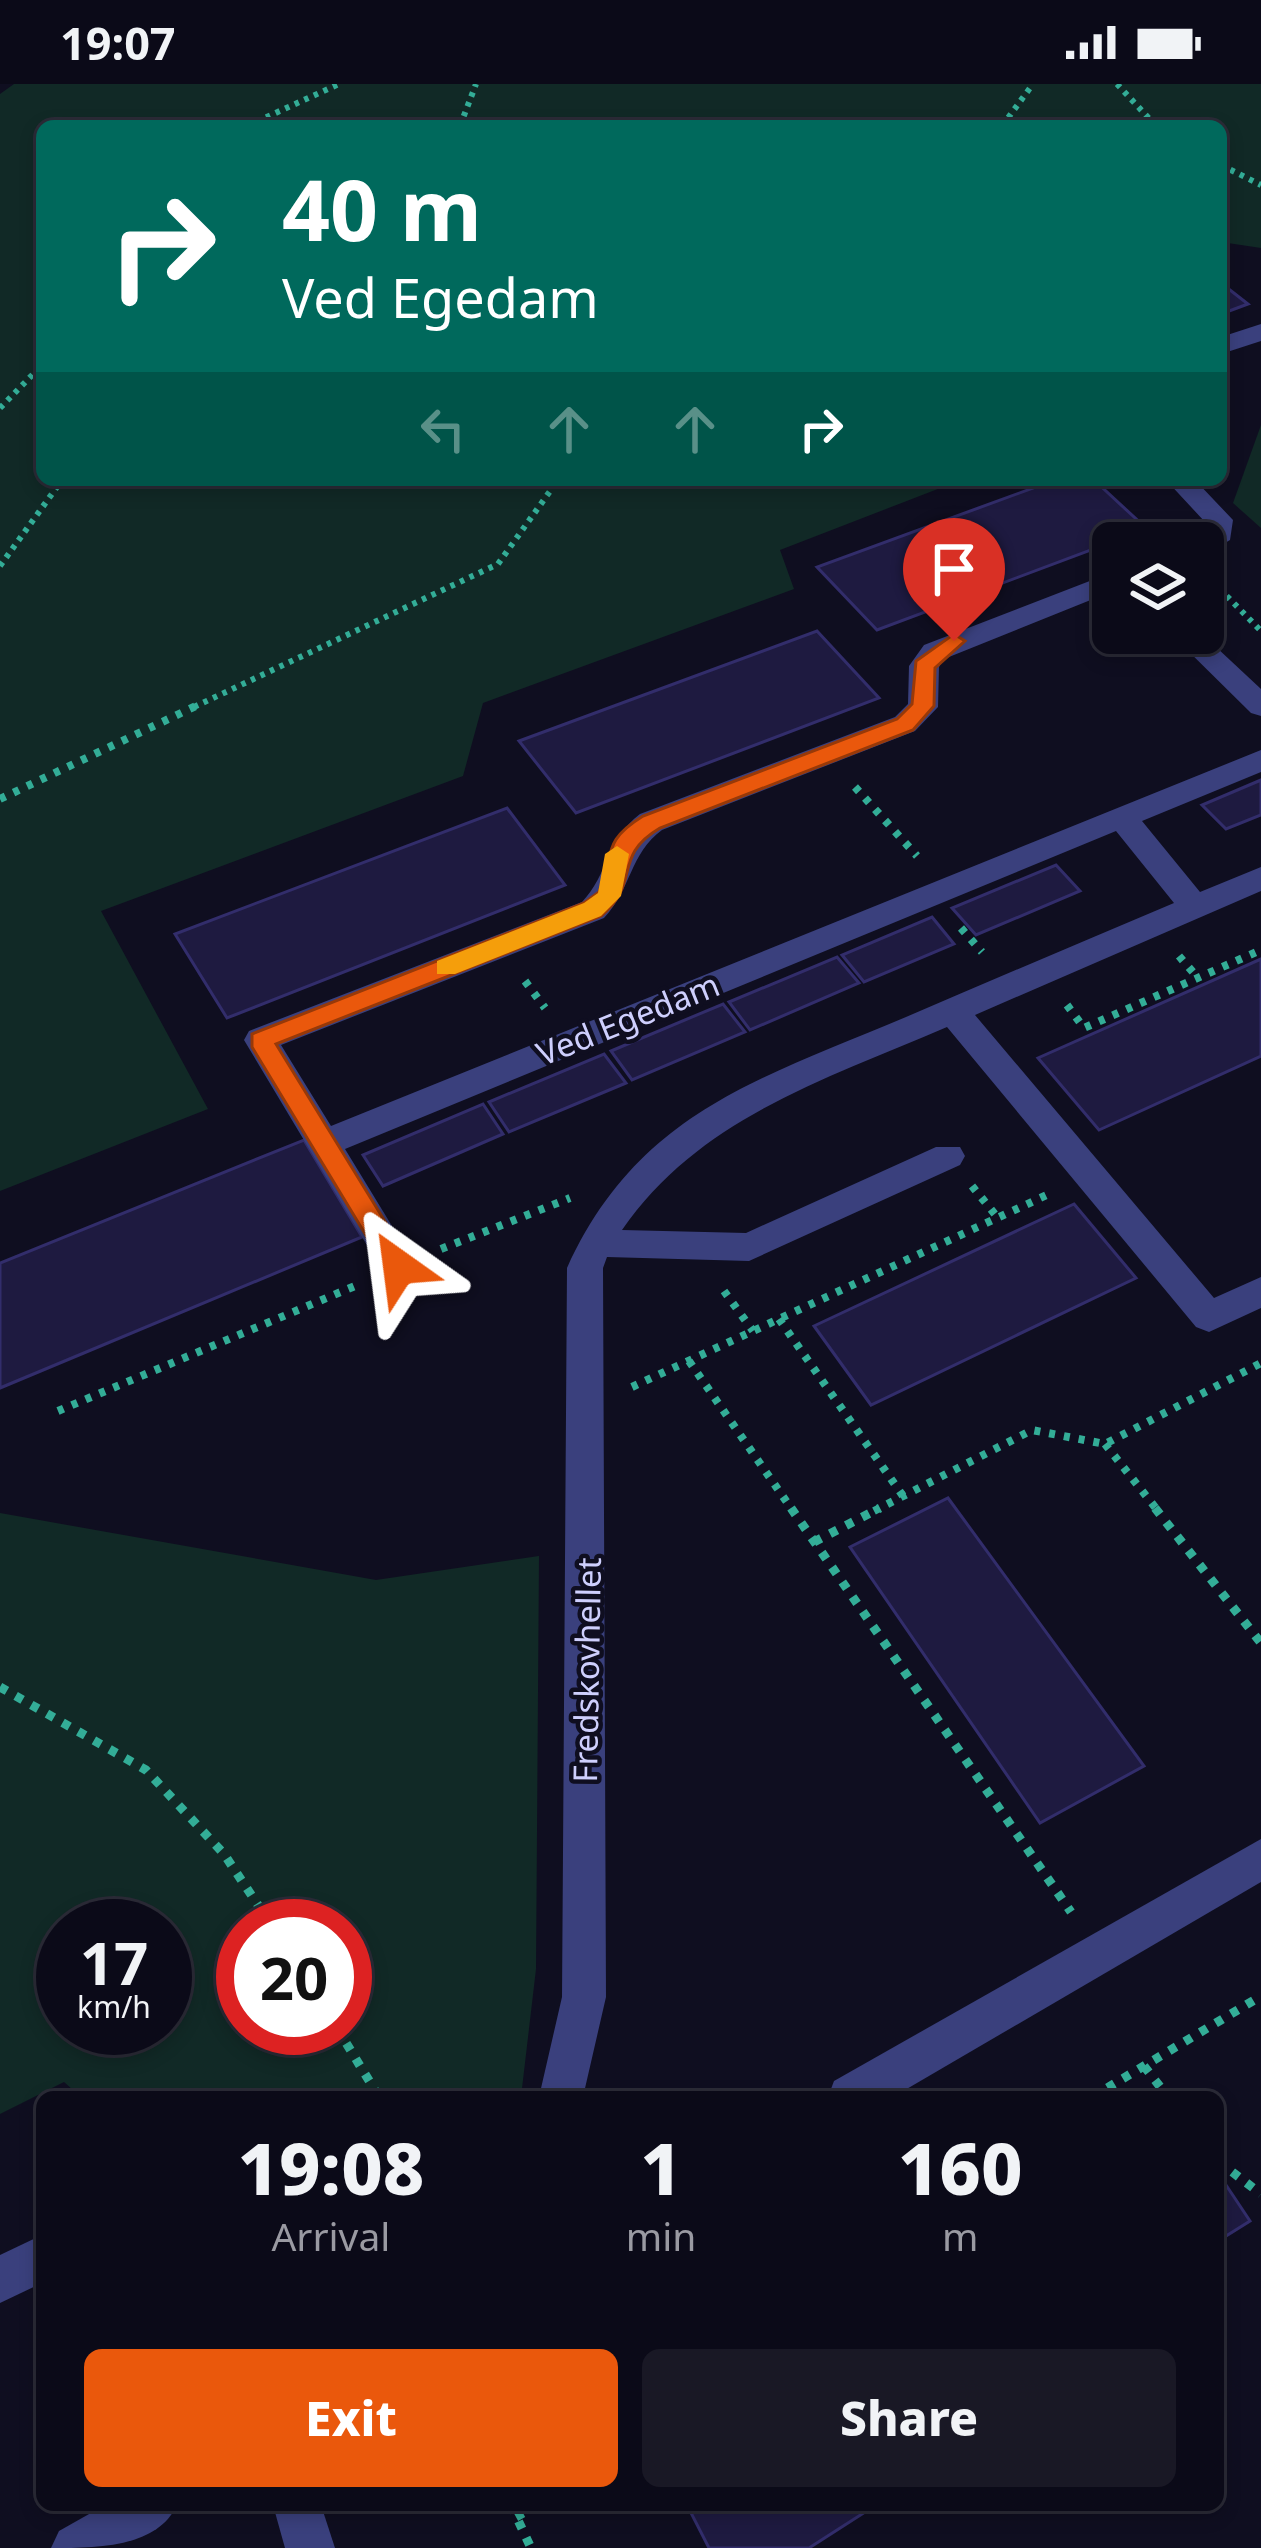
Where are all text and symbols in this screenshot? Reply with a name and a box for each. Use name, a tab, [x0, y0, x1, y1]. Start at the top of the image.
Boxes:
text: 19:07	[60, 12, 176, 73]
text: 40 m	[282, 151, 482, 266]
icon: right	[84, 168, 240, 324]
text: Ved Egedam	[282, 260, 599, 334]
icon: left	[410, 396, 476, 462]
icon: ahead	[536, 396, 602, 462]
icon: ahead	[662, 396, 728, 462]
icon: right	[788, 396, 854, 462]
pin	[903, 518, 1005, 641]
map controls	[1092, 522, 1224, 654]
button: layers	[1092, 522, 1224, 654]
icon: arrive	[921, 536, 987, 602]
street label: Ved Egedam	[530, 961, 726, 1076]
position arrow	[336, 1204, 462, 1330]
street label: Fredskovhellet	[562, 1557, 611, 1783]
speed limit sign: 20	[216, 1899, 372, 2055]
text: 17	[80, 1921, 148, 2003]
text: km/h	[77, 1986, 151, 2027]
text: 19:08	[237, 2118, 424, 2216]
text: 1	[640, 2118, 682, 2216]
text: 160	[898, 2118, 1023, 2216]
text: Arrival	[271, 2209, 390, 2262]
text: min	[626, 2209, 696, 2262]
text: m	[942, 2209, 978, 2262]
button: Exit	[84, 2349, 618, 2487]
button: Share	[642, 2349, 1176, 2487]

